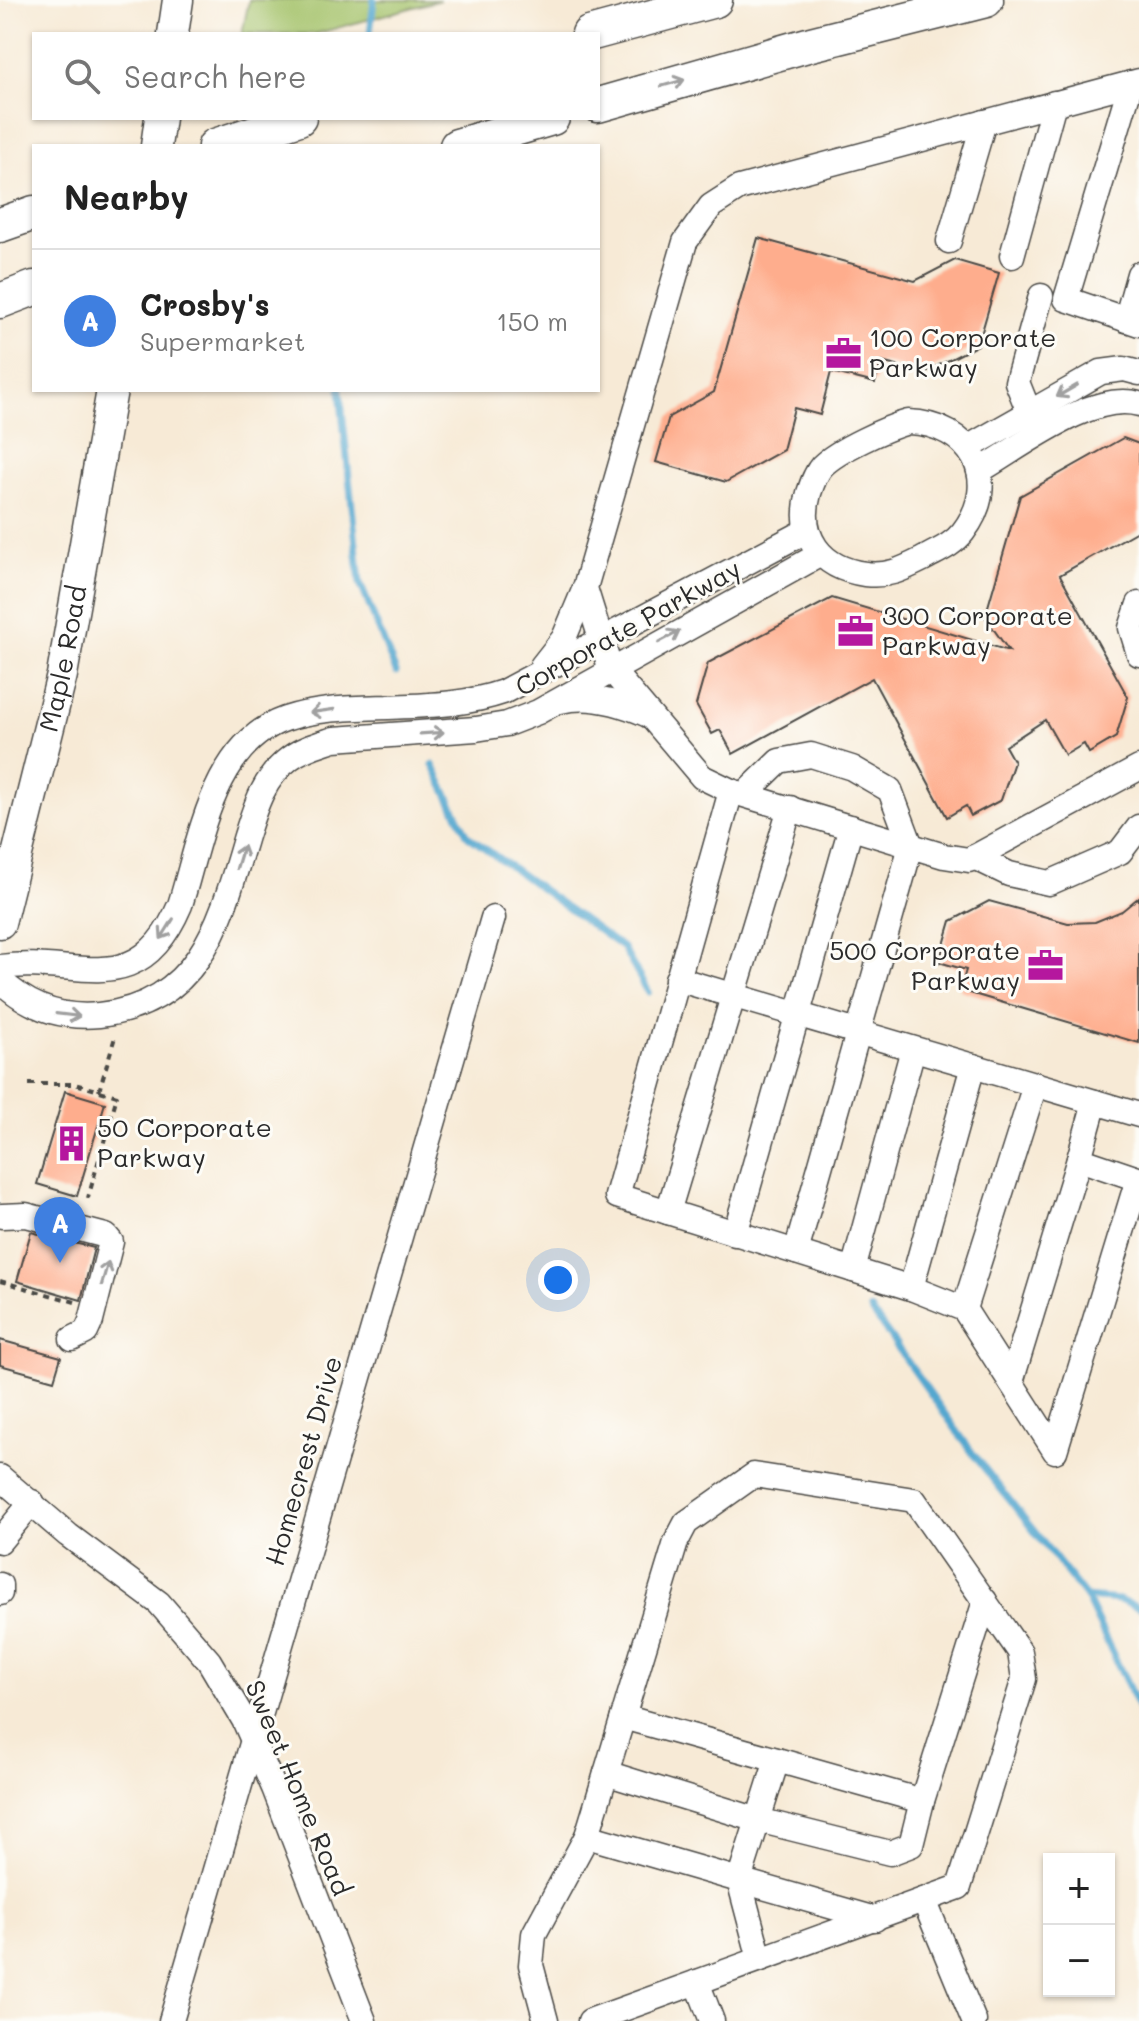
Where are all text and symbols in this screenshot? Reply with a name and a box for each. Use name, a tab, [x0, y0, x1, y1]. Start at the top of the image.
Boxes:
search box	[32, 32, 600, 120]
icon: search	[60, 54, 104, 98]
text: Search here	[124, 56, 307, 96]
one-way arrow	[659, 75, 685, 90]
text: Nearby	[64, 174, 189, 219]
text: Crosby's	[140, 284, 270, 324]
text: A	[81, 304, 99, 338]
text: 150 m	[496, 304, 568, 338]
place label: 100 Corporate Parkway	[869, 320, 1056, 384]
text: Supermarket	[140, 324, 305, 358]
office icon: 100 Corporate Parkway	[824, 334, 862, 372]
one-way arrow	[1056, 383, 1079, 399]
street label: Corporate Parkway	[509, 551, 746, 703]
street label: Maple Road	[30, 583, 93, 735]
place label: 300 Corporate Parkway	[882, 598, 1073, 662]
office icon: 300 Corporate Parkway	[837, 612, 875, 650]
one-way arrow	[657, 628, 681, 644]
one-way arrow	[310, 704, 336, 719]
one-way arrow	[418, 725, 445, 740]
one-way arrow	[233, 845, 248, 871]
one-way arrow	[159, 917, 175, 940]
place label: 500 Corporate Parkway	[829, 933, 1020, 997]
office icon: 500 Corporate Parkway	[1027, 947, 1065, 985]
one-way arrow	[54, 1008, 80, 1023]
place label: 50 Corporate Parkway	[97, 1110, 272, 1174]
building icon: 50 Corporate Parkway	[52, 1124, 90, 1162]
pin: A	[34, 1197, 86, 1263]
your location	[538, 1260, 578, 1300]
one-way arrow	[98, 1261, 113, 1286]
street label: Homecrest Drive	[257, 1352, 349, 1569]
street label: Sweet Home Road	[238, 1675, 360, 1900]
map controls	[1043, 1853, 1115, 1997]
button: +	[1043, 1853, 1115, 1925]
button: −	[1043, 1925, 1115, 1997]

